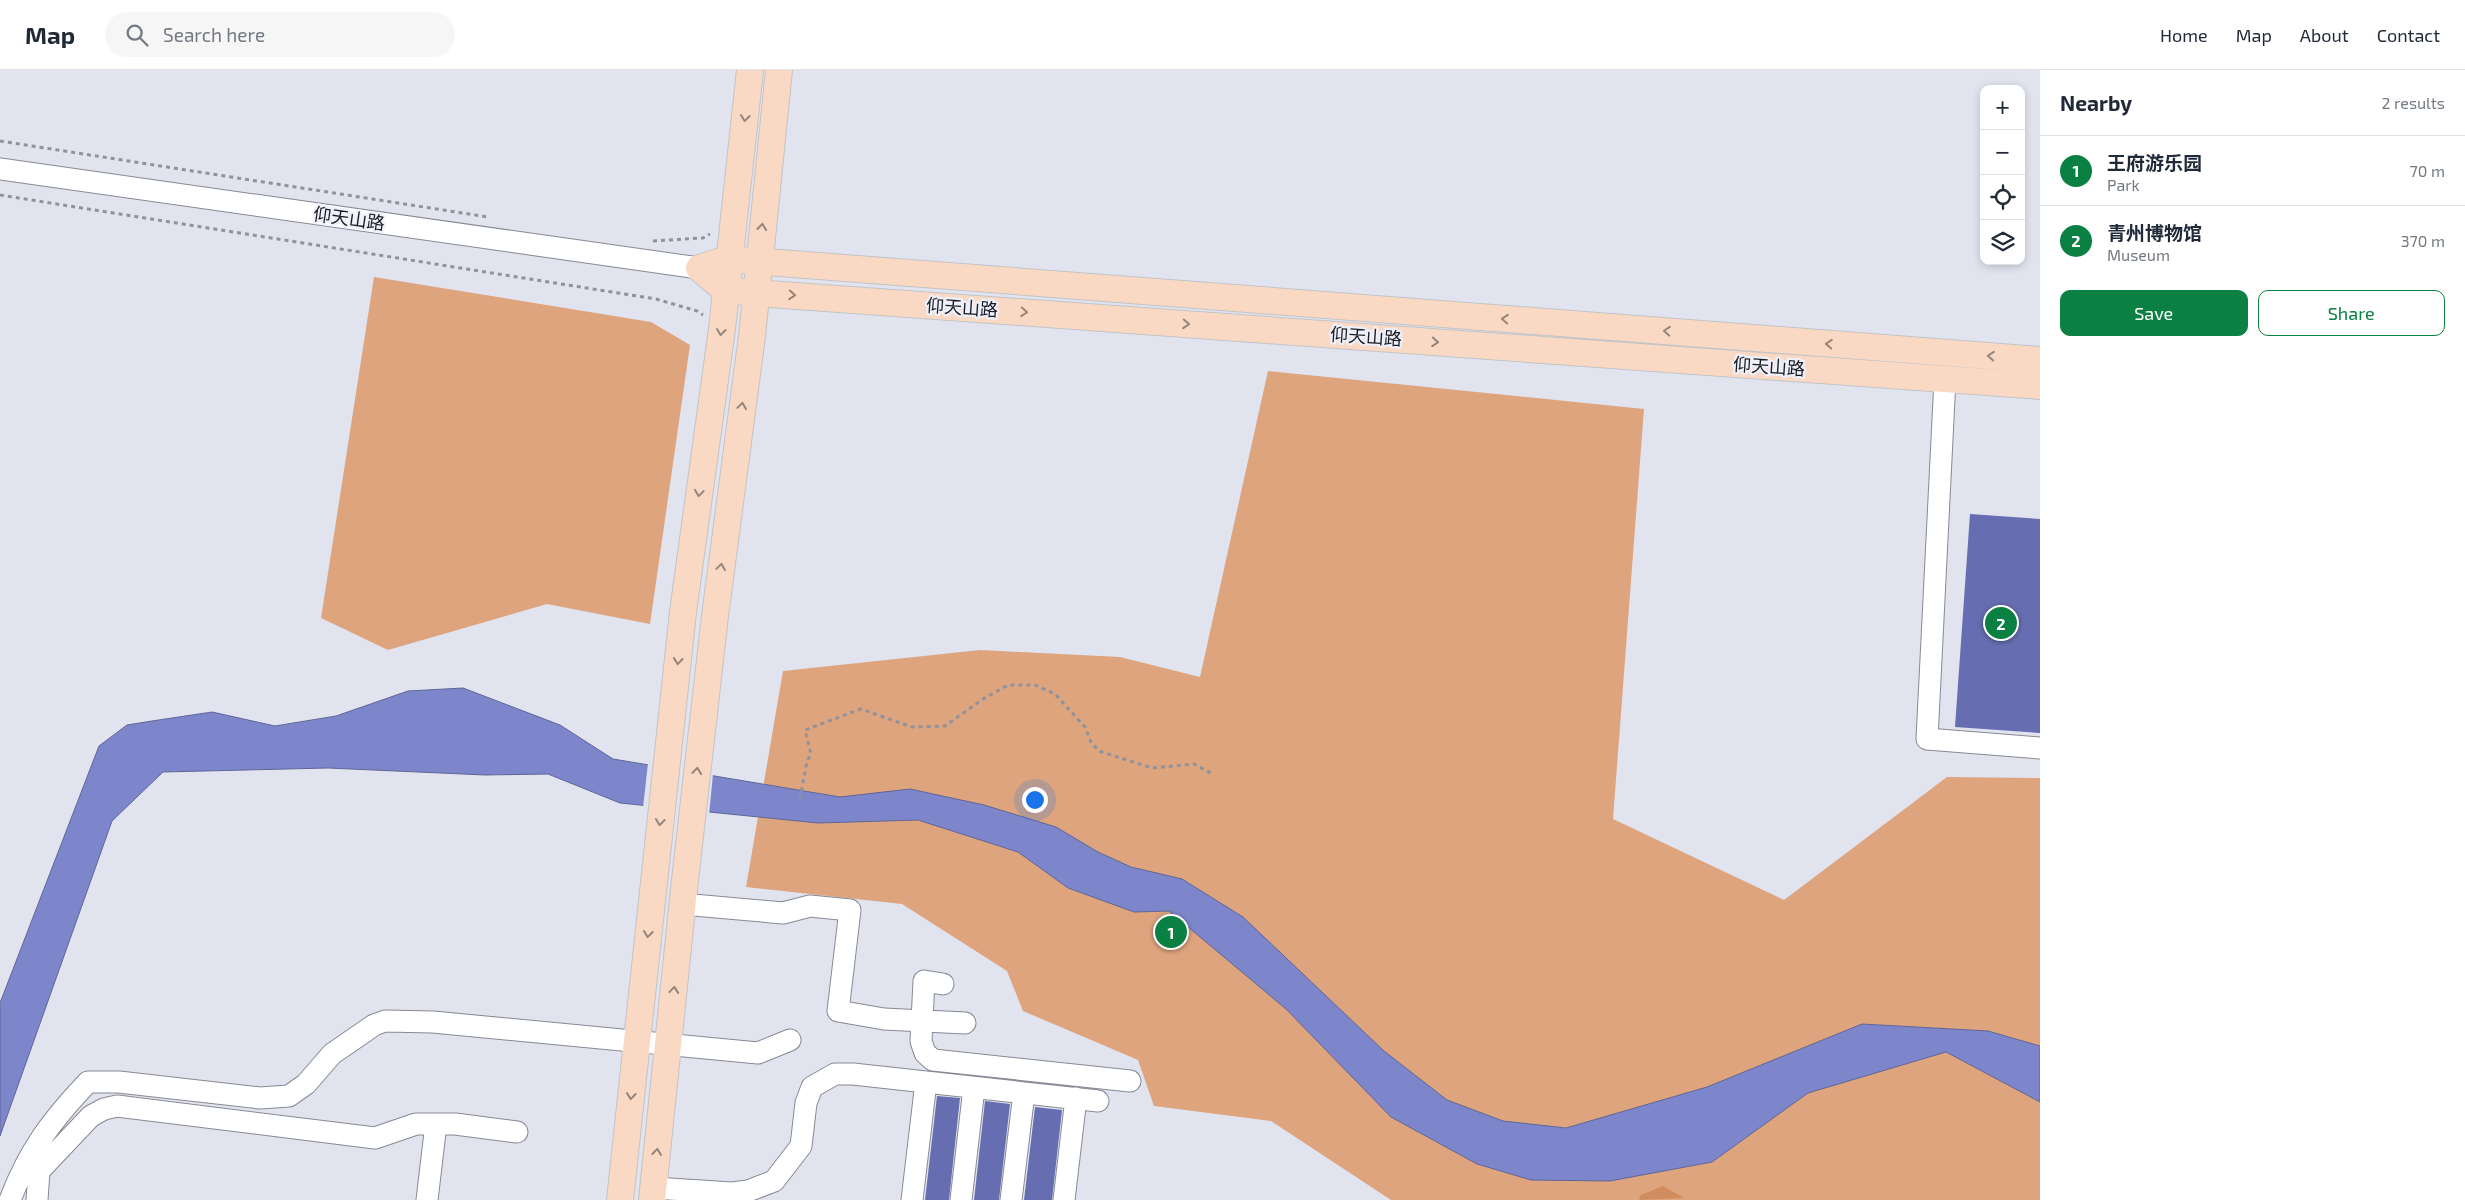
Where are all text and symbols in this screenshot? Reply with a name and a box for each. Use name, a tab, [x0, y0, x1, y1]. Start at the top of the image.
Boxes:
search box	[105, 12, 455, 57]
text: Map	[25, 20, 75, 49]
icon: search	[123, 21, 151, 49]
text: Search here	[163, 23, 265, 46]
text: Home	[2160, 24, 2208, 46]
text: Map	[2236, 24, 2272, 46]
text: About	[2300, 24, 2349, 46]
text: Contact	[2377, 24, 2440, 46]
map controls	[1980, 85, 2025, 265]
button: +	[1980, 85, 2025, 130]
text: Nearby	[2060, 90, 2132, 115]
text: 2 results	[2382, 93, 2445, 112]
one-way arrow	[740, 115, 751, 123]
button: −	[1980, 130, 2025, 175]
text: 王府游乐园	[2107, 151, 2202, 174]
text: 1	[2073, 161, 2079, 180]
text: 70 m	[2410, 161, 2445, 180]
button: locate	[1980, 175, 2025, 220]
text: Park	[2107, 175, 2140, 194]
street label: 仰天山路	[312, 202, 386, 234]
button: layers	[1980, 220, 2025, 265]
text: 青州博物馆	[2107, 221, 2202, 244]
one-way arrow	[756, 223, 767, 231]
text: 2	[2071, 231, 2081, 250]
text: 370 m	[2401, 231, 2445, 250]
text: Museum	[2107, 245, 2170, 264]
one-way arrow	[788, 290, 796, 301]
button: Save	[2060, 290, 2248, 336]
button: Share	[2258, 290, 2445, 336]
street label: 仰天山路	[925, 294, 999, 320]
one-way arrow	[1020, 307, 1028, 318]
one-way arrow	[1501, 314, 1509, 325]
one-way arrow	[1182, 319, 1190, 330]
street label: 仰天山路	[1329, 323, 1403, 349]
one-way arrow	[1663, 326, 1671, 337]
one-way arrow	[716, 328, 727, 336]
one-way arrow	[1432, 337, 1440, 348]
one-way arrow	[1825, 339, 1833, 350]
one-way arrow	[1987, 351, 1995, 362]
street label: 仰天山路	[1732, 353, 1806, 379]
one-way arrow	[737, 402, 747, 411]
one-way arrow	[695, 489, 705, 497]
one-way arrow	[715, 563, 726, 571]
pin: 2	[1985, 604, 2017, 642]
one-way arrow	[673, 657, 684, 665]
one-way arrow	[691, 767, 702, 775]
your location	[1022, 787, 1048, 813]
one-way arrow	[655, 818, 666, 826]
pin: 1	[1155, 913, 1187, 951]
one-way arrow	[643, 930, 654, 938]
one-way arrow	[668, 986, 679, 994]
one-way arrow	[626, 1092, 637, 1100]
one-way arrow	[652, 1147, 663, 1155]

